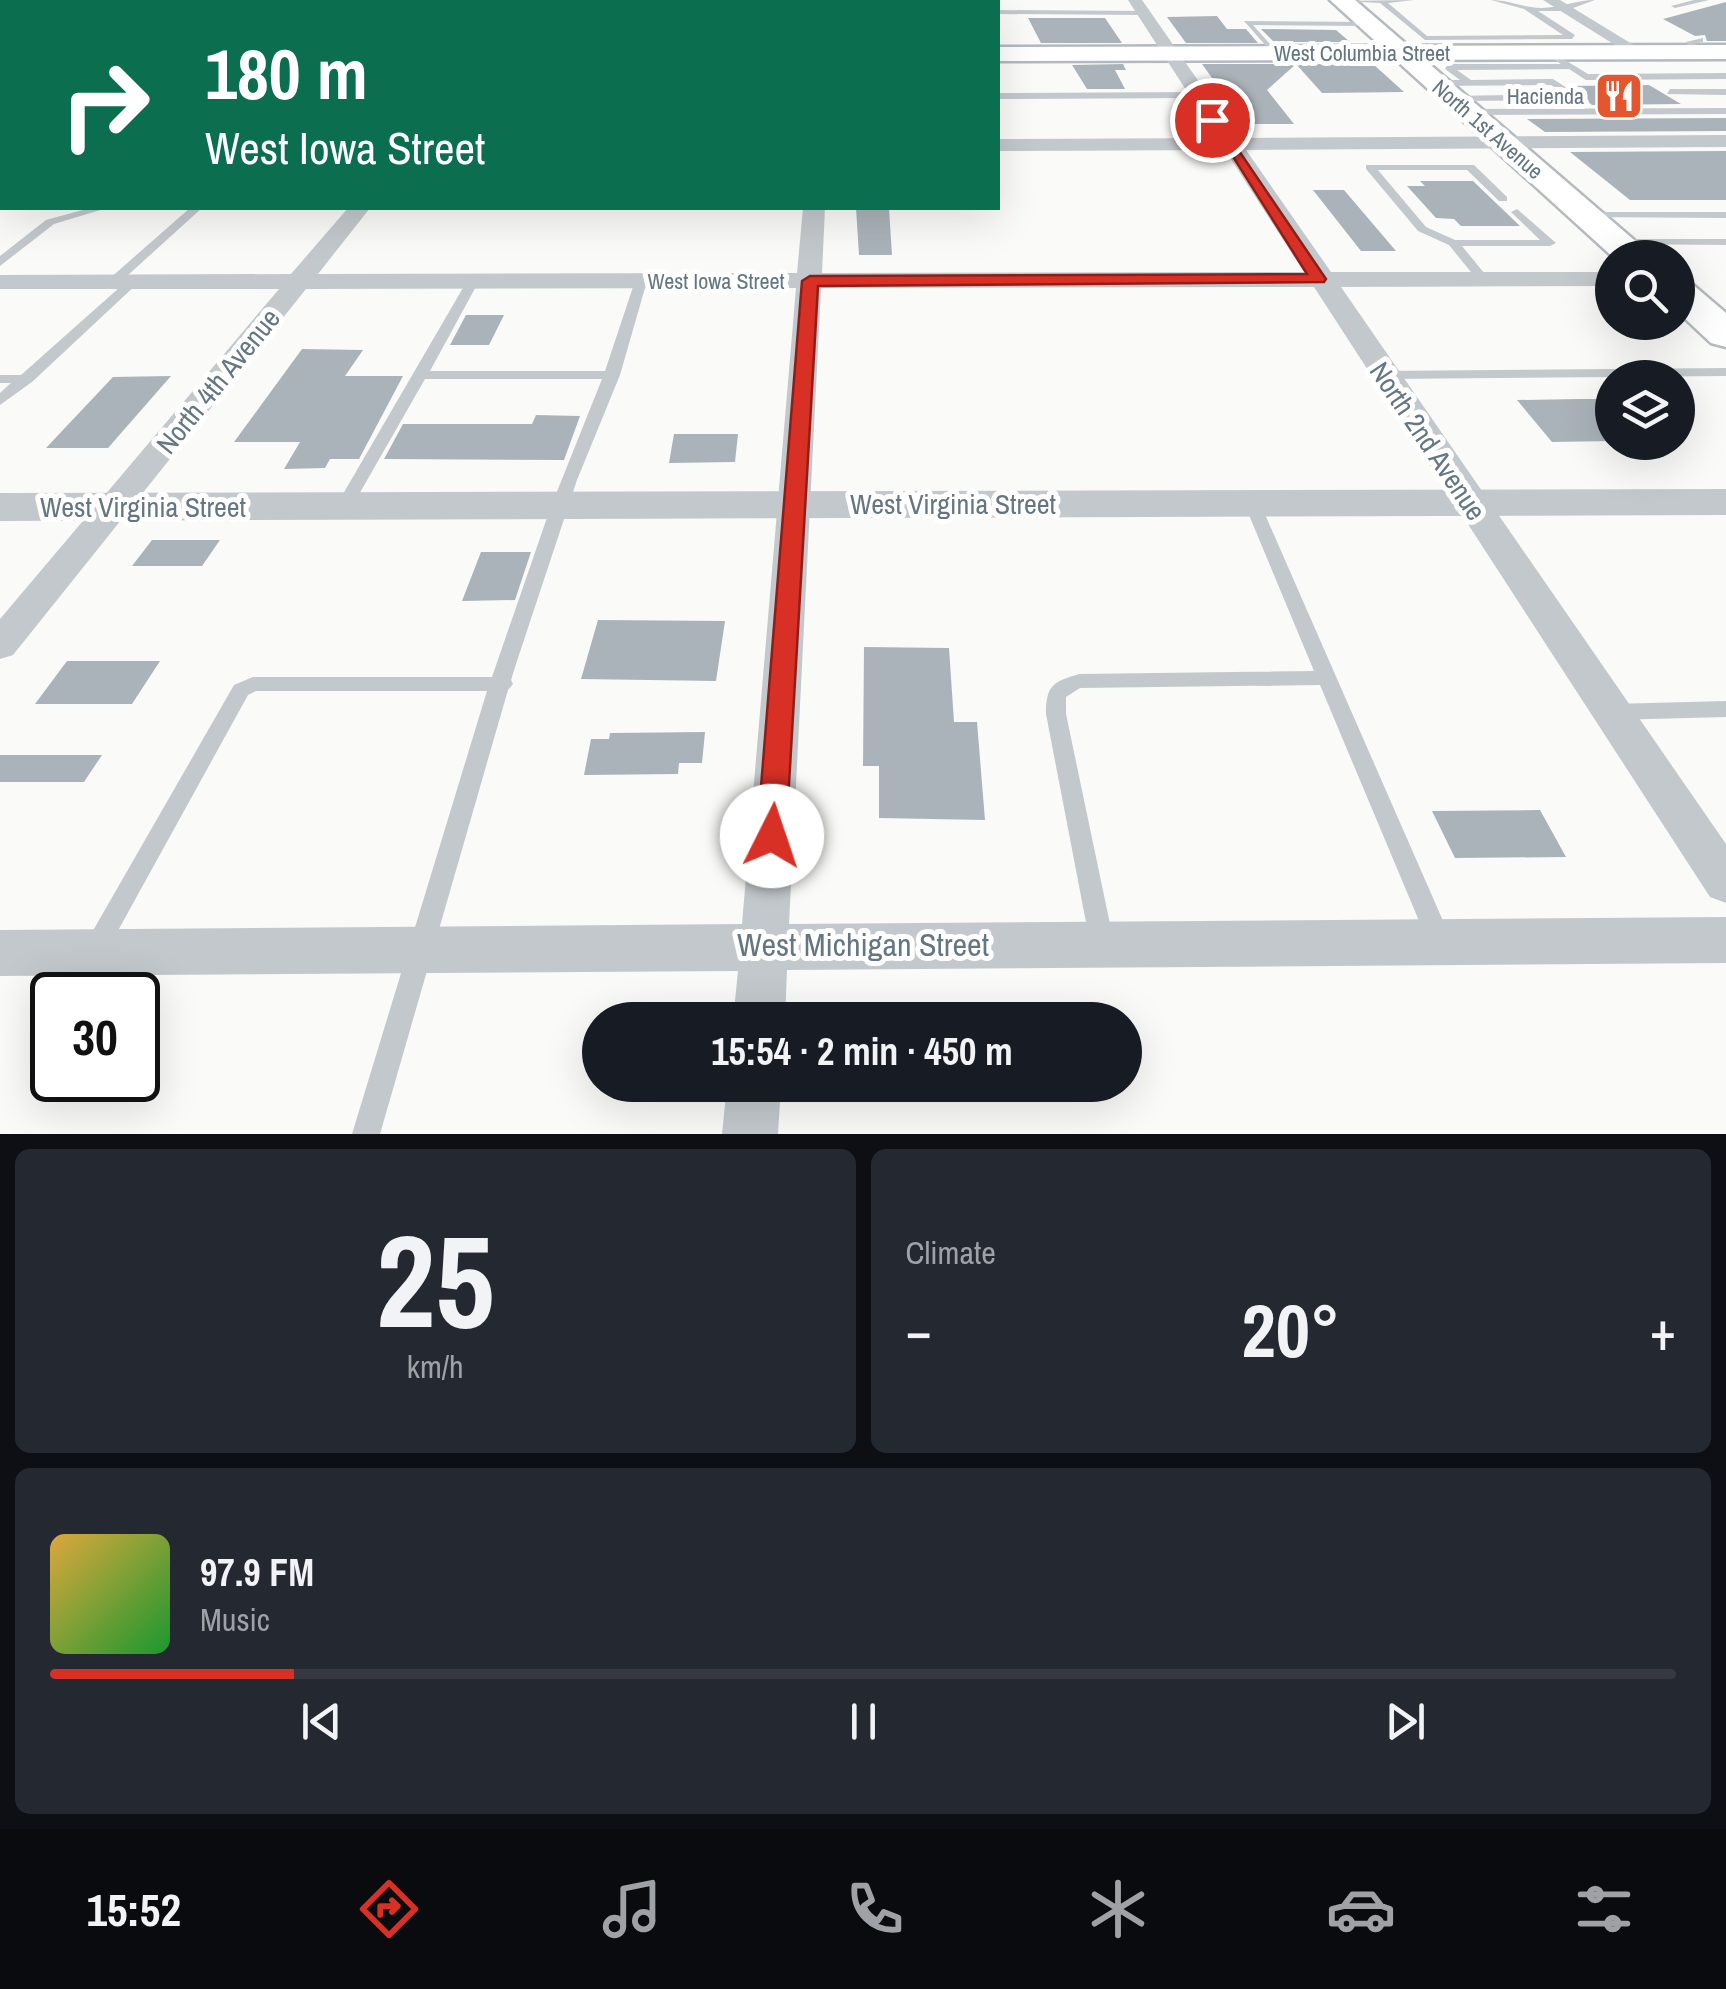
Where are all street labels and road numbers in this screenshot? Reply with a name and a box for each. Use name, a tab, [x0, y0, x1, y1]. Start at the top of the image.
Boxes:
street label: West Columbia Street	[1274, 38, 1450, 68]
street label: North 1st Avenue	[1426, 72, 1550, 186]
street label: West Iowa Street	[647, 266, 785, 296]
street label: North 4th Avenue	[148, 300, 288, 462]
street label: North 2nd Avenue	[1361, 354, 1495, 528]
street label: West Virginia Street	[850, 485, 1056, 523]
street label: West Virginia Street	[40, 488, 246, 526]
street label: West Michigan Street	[737, 923, 989, 966]

